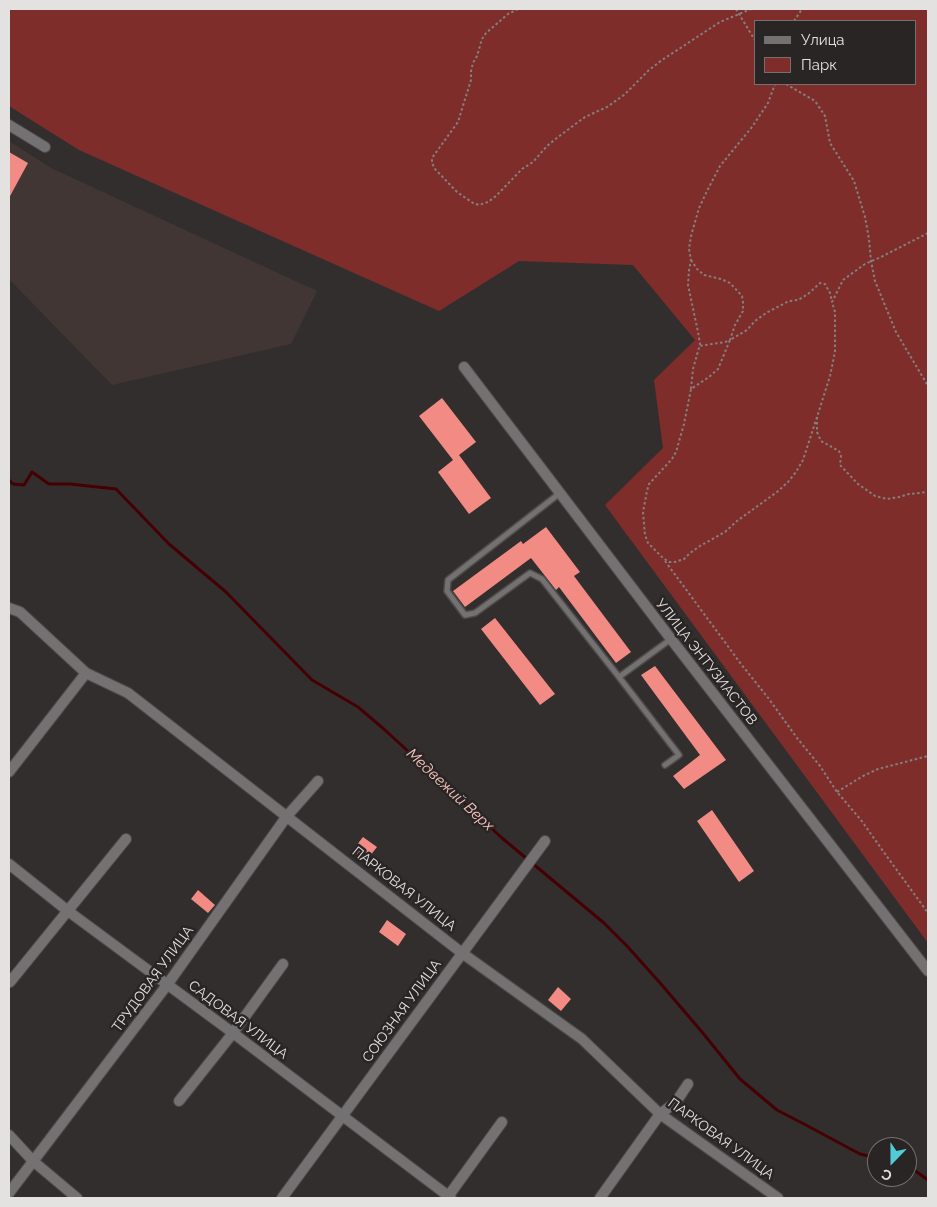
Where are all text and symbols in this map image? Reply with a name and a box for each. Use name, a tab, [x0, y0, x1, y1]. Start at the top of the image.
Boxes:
legend	[754, 20, 917, 85]
text: Улица	[801, 31, 845, 49]
text: Парк	[801, 56, 837, 74]
street label: УЛИЦА ЭНТУЗИАСТОВ	[652, 596, 760, 728]
water label: Медвежий Верх	[403, 745, 497, 835]
street label: ПАРКОВАЯ УЛИЦА	[349, 843, 459, 935]
street label: ТРУДОВАЯ УЛИЦА	[109, 923, 197, 1035]
street label: СОЮЗНАЯ УЛИЦА	[359, 956, 445, 1066]
street label: САДОВАЯ УЛИЦА	[185, 977, 291, 1063]
street label: ПАРКОВАЯ УЛИЦА	[665, 1095, 777, 1183]
north arrow	[867, 1137, 917, 1187]
text: С	[879, 1166, 894, 1184]

